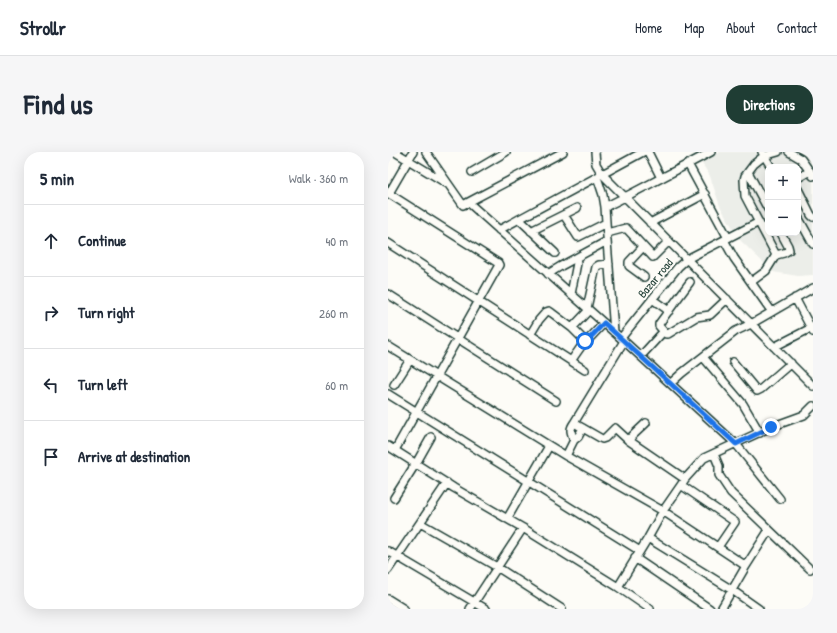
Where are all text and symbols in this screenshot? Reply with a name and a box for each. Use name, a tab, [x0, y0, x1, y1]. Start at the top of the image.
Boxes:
text: Strollr	[20, 15, 66, 41]
text: Home	[635, 18, 662, 37]
text: Map	[684, 18, 704, 37]
text: About	[726, 18, 755, 37]
text: Contact	[777, 18, 817, 37]
text: Find us	[24, 85, 93, 123]
button: Directions	[726, 85, 813, 124]
map controls	[765, 164, 801, 236]
button: +	[765, 164, 801, 200]
text: 5 min	[40, 167, 74, 190]
text: Walk · 360 m	[289, 169, 348, 187]
button: −	[765, 200, 801, 236]
icon: ahead	[40, 230, 62, 252]
text: Continue	[78, 230, 126, 251]
text: 40 m	[325, 232, 348, 250]
street label: Bazar road	[633, 254, 677, 301]
icon: right	[40, 302, 62, 324]
text: Turn right	[78, 302, 134, 323]
text: 260 m	[319, 304, 348, 322]
route start	[576, 332, 594, 350]
icon: left	[40, 374, 62, 396]
text: Turn left	[78, 374, 128, 395]
text: 60 m	[325, 376, 348, 394]
route end	[762, 418, 780, 436]
icon: arrive	[40, 446, 62, 468]
text: Arrive at destination	[78, 446, 190, 467]

